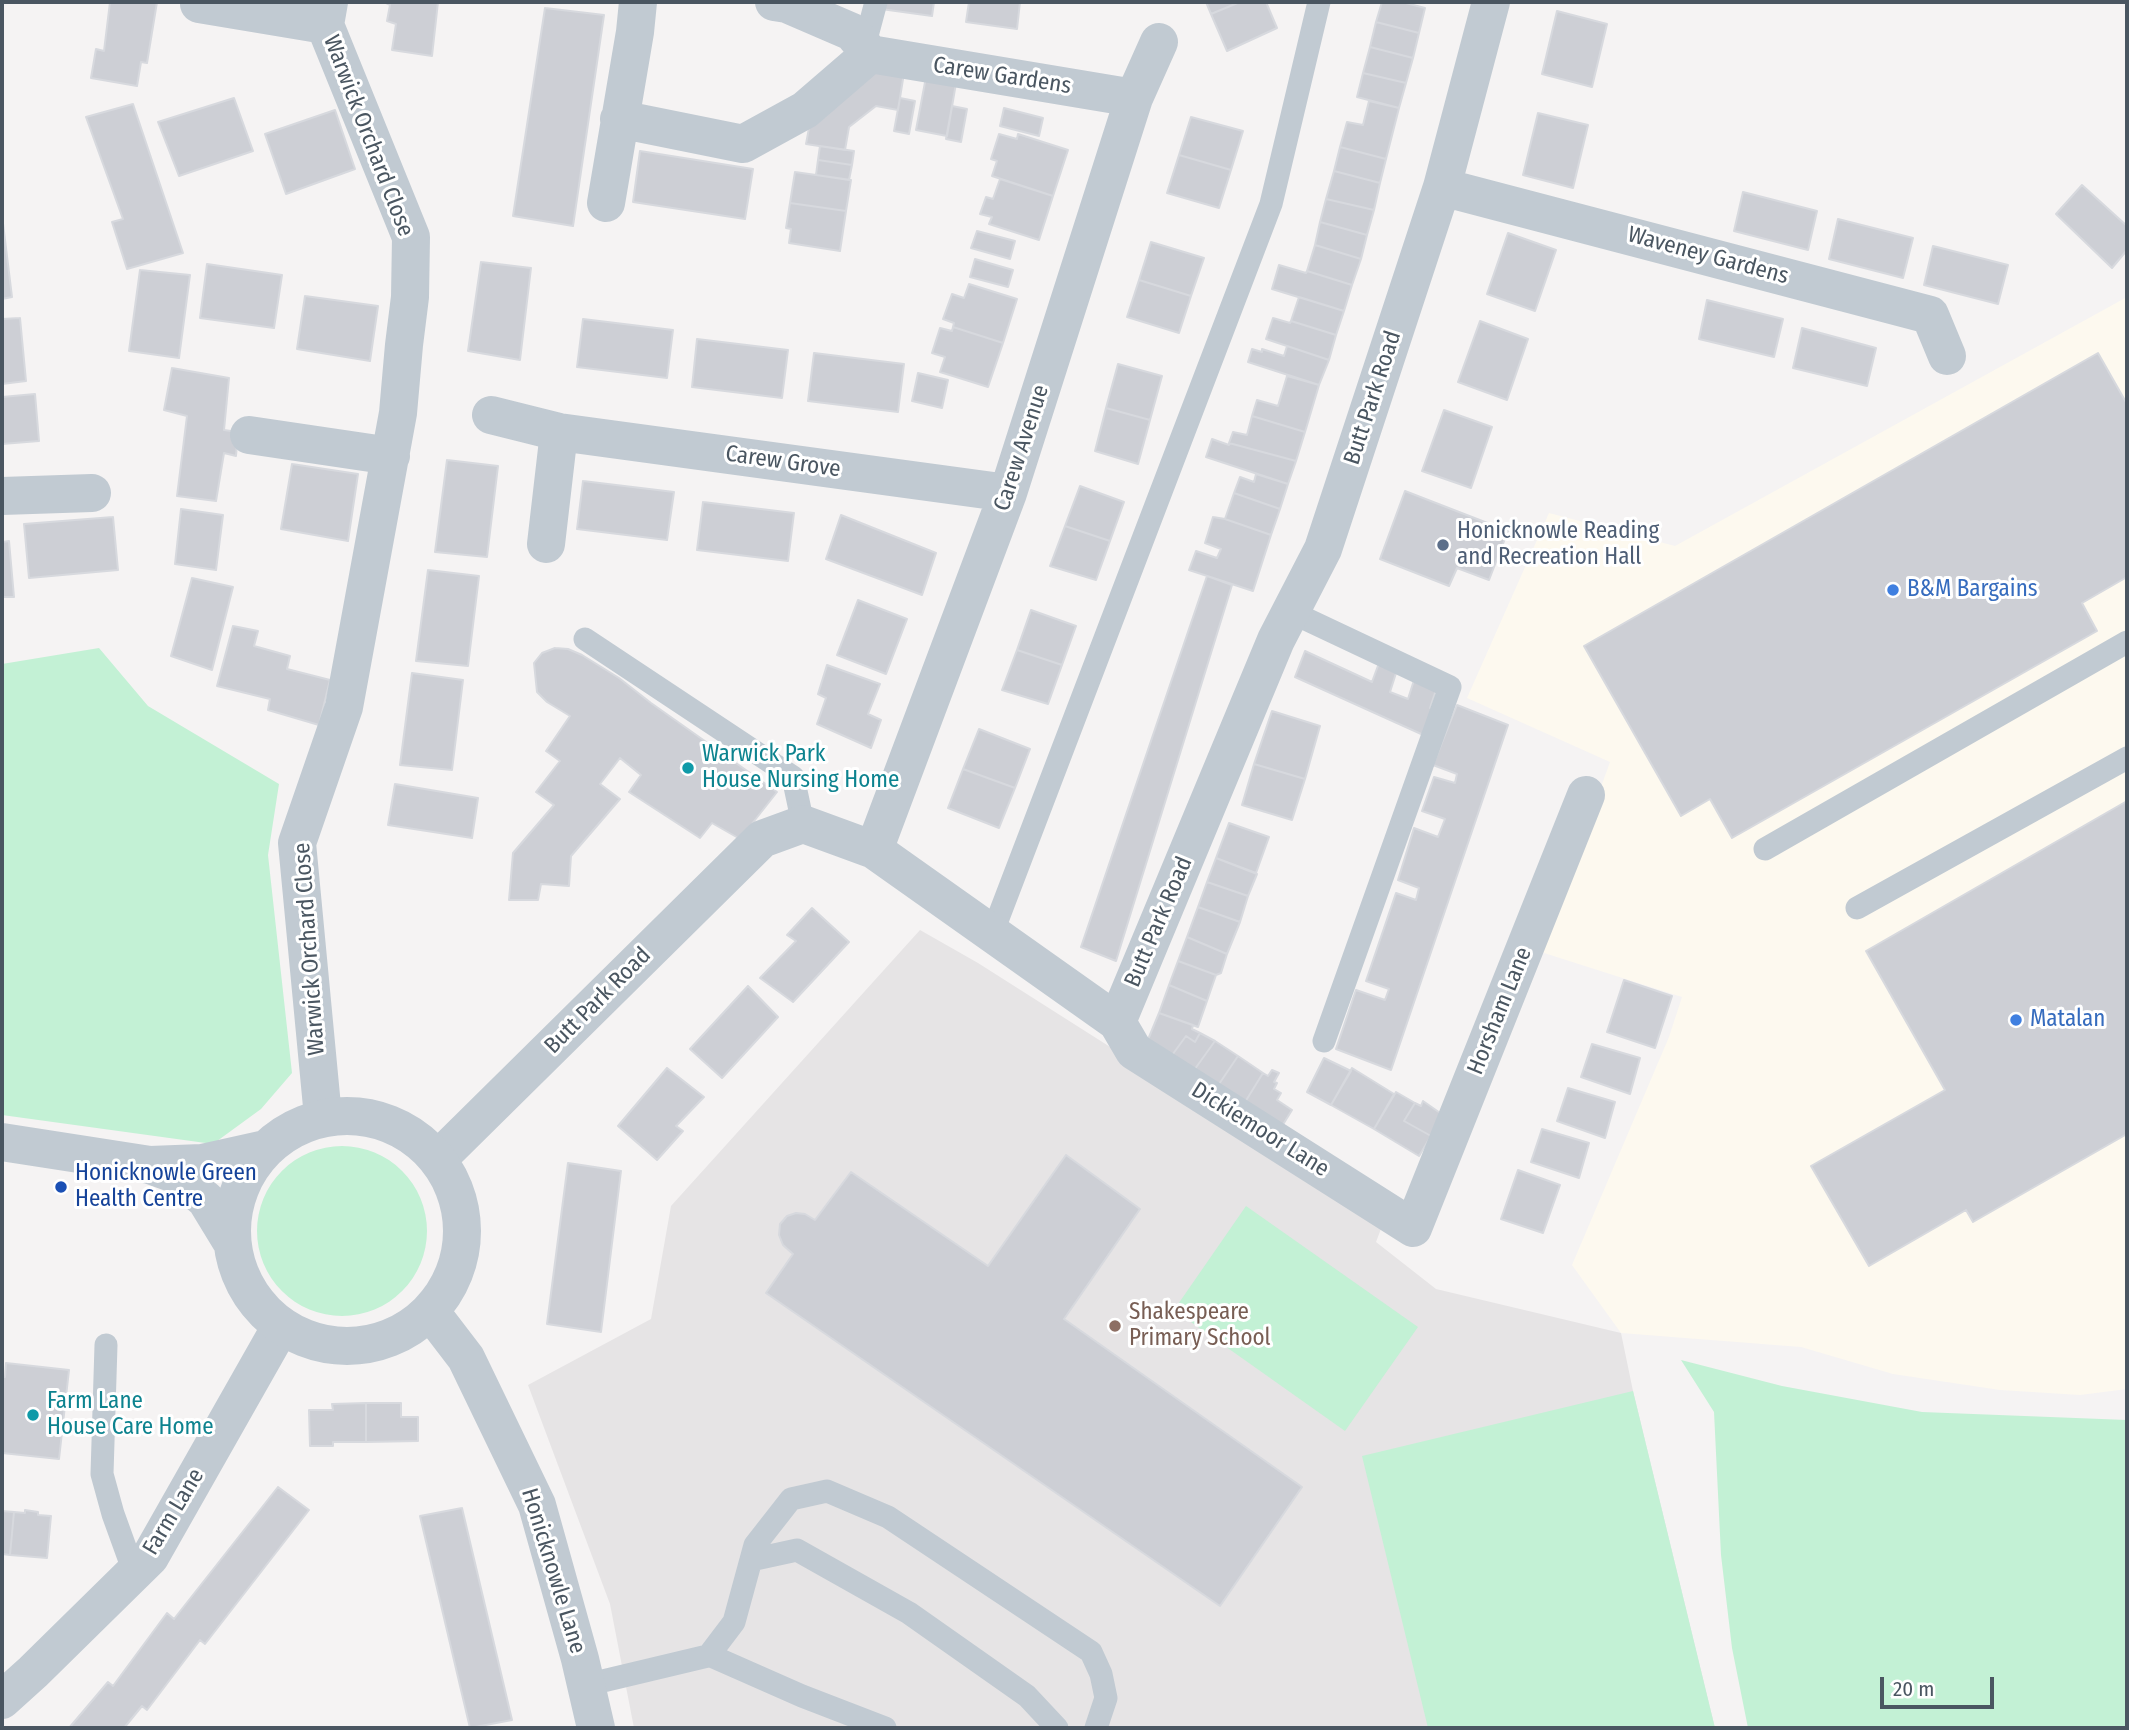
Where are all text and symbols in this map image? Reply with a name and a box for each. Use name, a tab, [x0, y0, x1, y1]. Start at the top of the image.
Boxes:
street label: Warwick Orchard Close	[317, 31, 419, 241]
street label: Carew Gardens	[931, 51, 1073, 101]
street label: Waveney Gardens	[1625, 221, 1791, 291]
street label: Butt Park Road	[1338, 328, 1408, 468]
street label: Carew Avenue	[989, 381, 1055, 515]
street label: Carew Grove	[724, 440, 842, 484]
place label: Honicknowle Reading and Recreation Hall	[1457, 518, 1659, 572]
marker: Honicknowle Reading and Recreation Hall	[1435, 537, 1451, 553]
place label: B&M Bargains	[1907, 576, 2038, 604]
marker: B&M Bargains	[1885, 582, 1901, 598]
place label: Warwick Park House Nursing Home	[702, 741, 899, 795]
marker: Warwick Park House Nursing Home	[680, 760, 696, 776]
street label: Warwick Orchard Close	[289, 842, 331, 1056]
street label: Butt Park Road	[1119, 853, 1199, 991]
street label: Butt Park Road	[539, 942, 657, 1060]
street label: Horsham Lane	[1462, 943, 1538, 1079]
place label: Matalan	[2030, 1006, 2105, 1034]
marker: Matalan	[2008, 1012, 2024, 1028]
street label: Dickiemoor Lane	[1186, 1077, 1334, 1183]
place label: Honicknowle Green Health Centre	[75, 1160, 257, 1214]
marker: Honicknowle Green Health Centre	[53, 1179, 69, 1195]
place label: Shakespeare Primary School	[1129, 1299, 1271, 1353]
marker: Shakespeare Primary School	[1107, 1318, 1123, 1334]
place label: Farm Lane House Care Home	[47, 1388, 214, 1442]
marker: Farm Lane House Care Home	[25, 1407, 41, 1423]
street label: Farm Lane	[137, 1464, 211, 1560]
street label: Honicknowle Lane	[515, 1485, 591, 1657]
scale bar	[1884, 1664, 1998, 1708]
text: 20 m	[1893, 1676, 1934, 1702]

